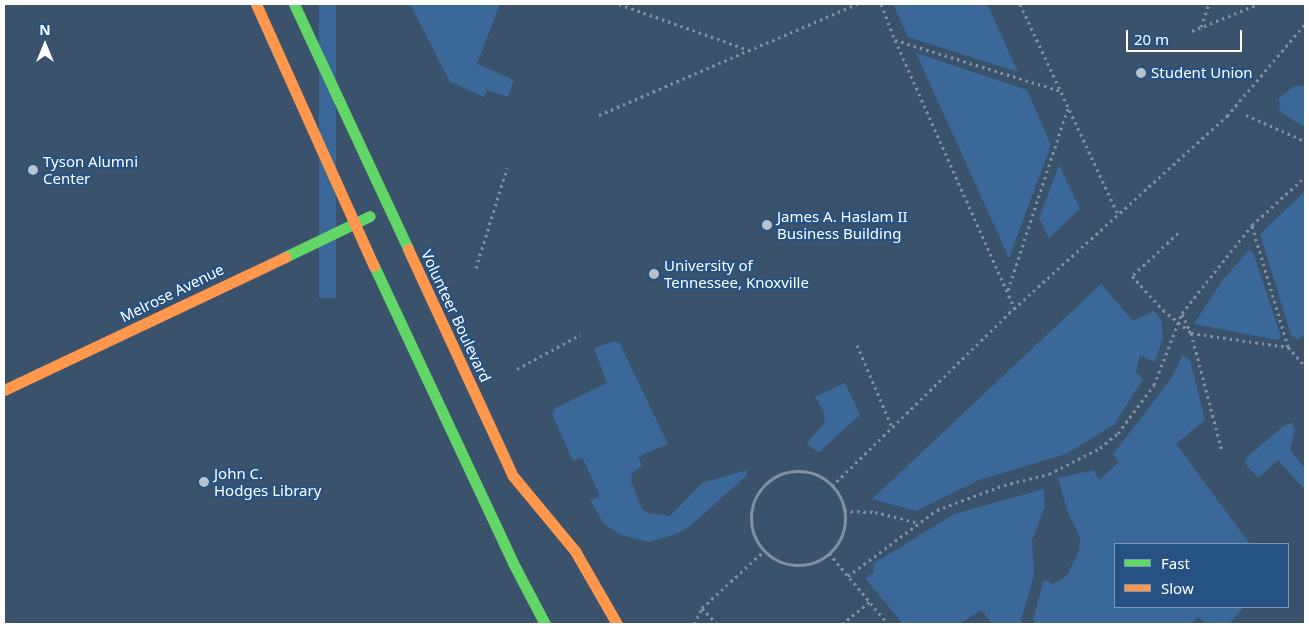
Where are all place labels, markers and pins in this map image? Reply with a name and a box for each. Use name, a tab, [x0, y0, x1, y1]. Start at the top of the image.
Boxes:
place label: Student Union	[1151, 64, 1253, 82]
marker: Student Union	[1135, 67, 1147, 79]
place label: Tyson Alumni Center	[43, 152, 138, 187]
marker: Tyson Alumni Center	[27, 164, 39, 176]
place label: James A. Haslam II Business Building	[777, 207, 908, 242]
marker: James A. Haslam II Business Building	[761, 219, 773, 231]
place label: University of Tennessee, Knoxville	[664, 256, 809, 291]
marker: University of Tennessee, Knoxville	[648, 268, 660, 280]
place label: John C. Hodges Library	[214, 464, 321, 499]
marker: John C. Hodges Library	[198, 476, 210, 488]

